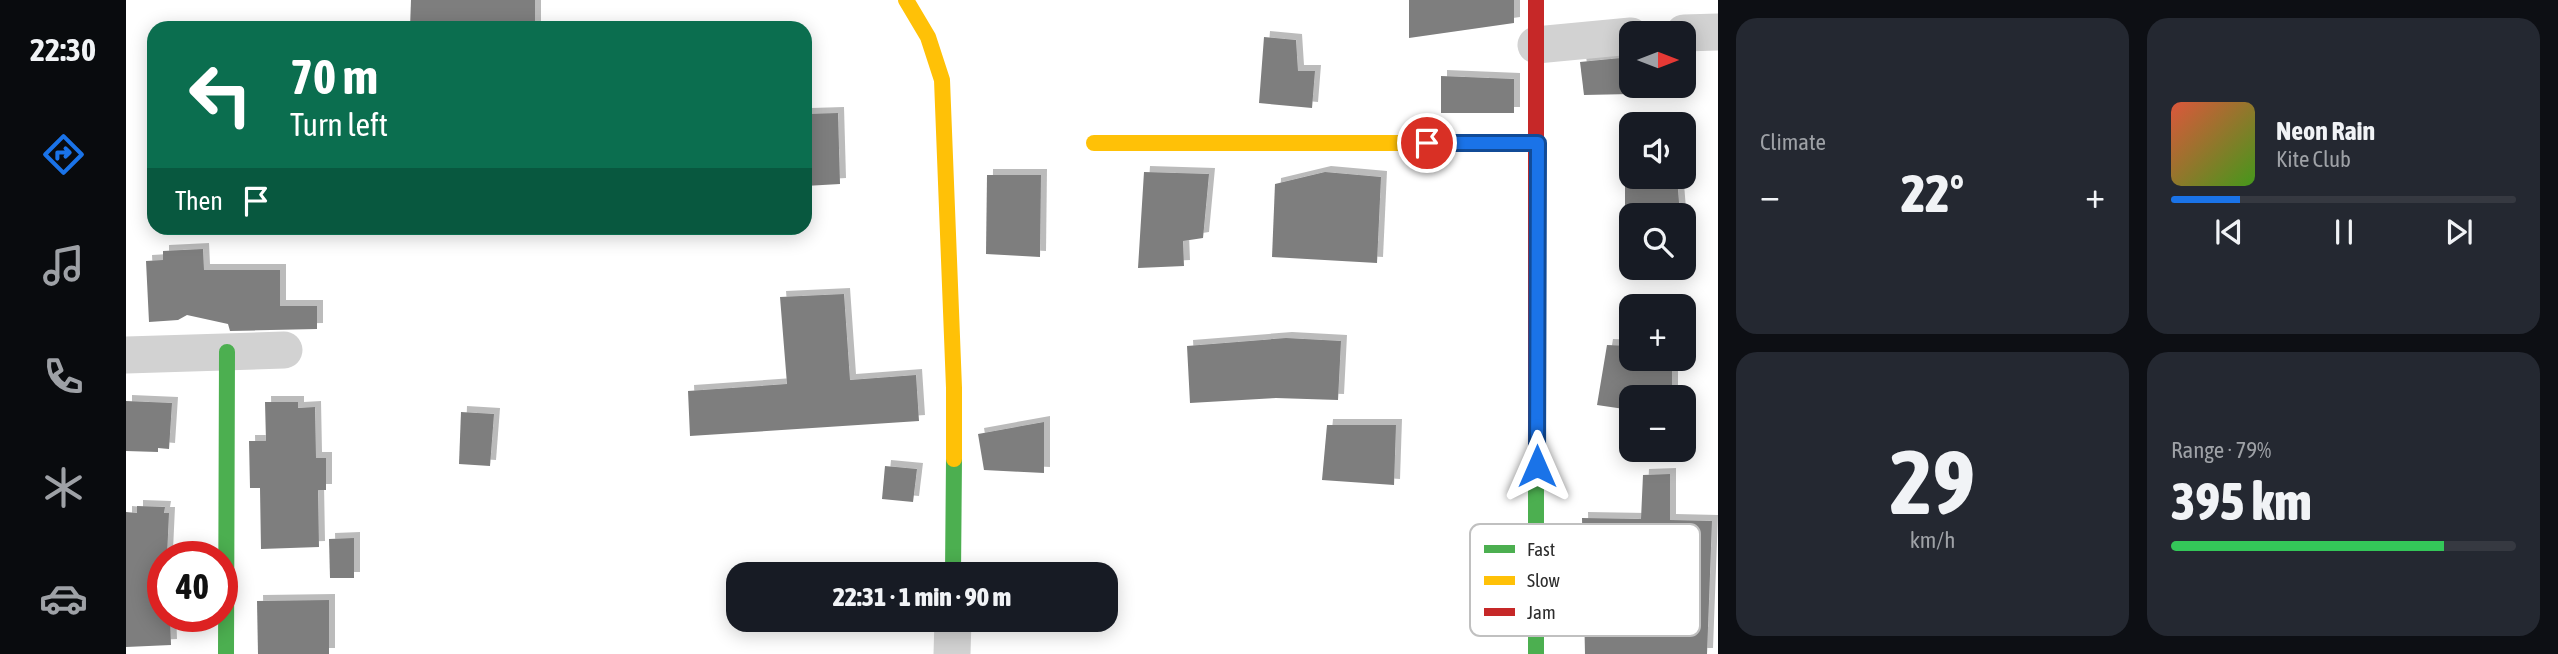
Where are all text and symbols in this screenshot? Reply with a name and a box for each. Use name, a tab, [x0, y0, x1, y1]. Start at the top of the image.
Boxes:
north arrow	[1619, 21, 1696, 98]
map controls	[1619, 21, 1696, 462]
text: 22:30	[30, 31, 96, 68]
text: 70 m	[290, 48, 378, 104]
icon: left	[175, 49, 266, 140]
text: Turn left	[290, 106, 388, 143]
button: sound	[1619, 112, 1696, 189]
pin	[1397, 113, 1457, 173]
text: Neon Rain	[2276, 116, 2375, 146]
icon: arrive	[1408, 124, 1446, 162]
text: Climate	[1760, 129, 1826, 155]
icon: directions	[39, 130, 88, 179]
text: Kite Club	[2276, 146, 2351, 172]
text: 22°	[1901, 163, 1964, 223]
text: −	[1760, 173, 1780, 216]
text: +	[2085, 173, 2105, 216]
icon: arrive	[237, 182, 275, 220]
text: Then	[175, 186, 223, 216]
button: search	[1619, 203, 1696, 280]
icon: previous	[2210, 213, 2248, 251]
icon: pause	[2325, 213, 2363, 251]
icon: next	[2440, 213, 2478, 251]
icon: music	[39, 241, 88, 290]
button: +	[1619, 294, 1696, 371]
icon: phone	[39, 352, 88, 401]
button: −	[1619, 385, 1696, 462]
position arrow	[1500, 429, 1574, 503]
text: 29	[1890, 429, 1975, 533]
text: Range · 79%	[2171, 437, 2271, 463]
icon: climate	[39, 463, 88, 512]
text: 395 km	[2171, 471, 2312, 531]
legend	[1470, 524, 1700, 636]
text: km/h	[1910, 527, 1955, 553]
text: Fast	[1527, 538, 1555, 560]
speed limit sign: 40	[147, 541, 238, 632]
text: Slow	[1527, 569, 1561, 591]
icon: car	[39, 574, 88, 623]
text: 22:31 · 1 min · 90 m	[833, 582, 1011, 612]
text: Jam	[1527, 601, 1556, 623]

